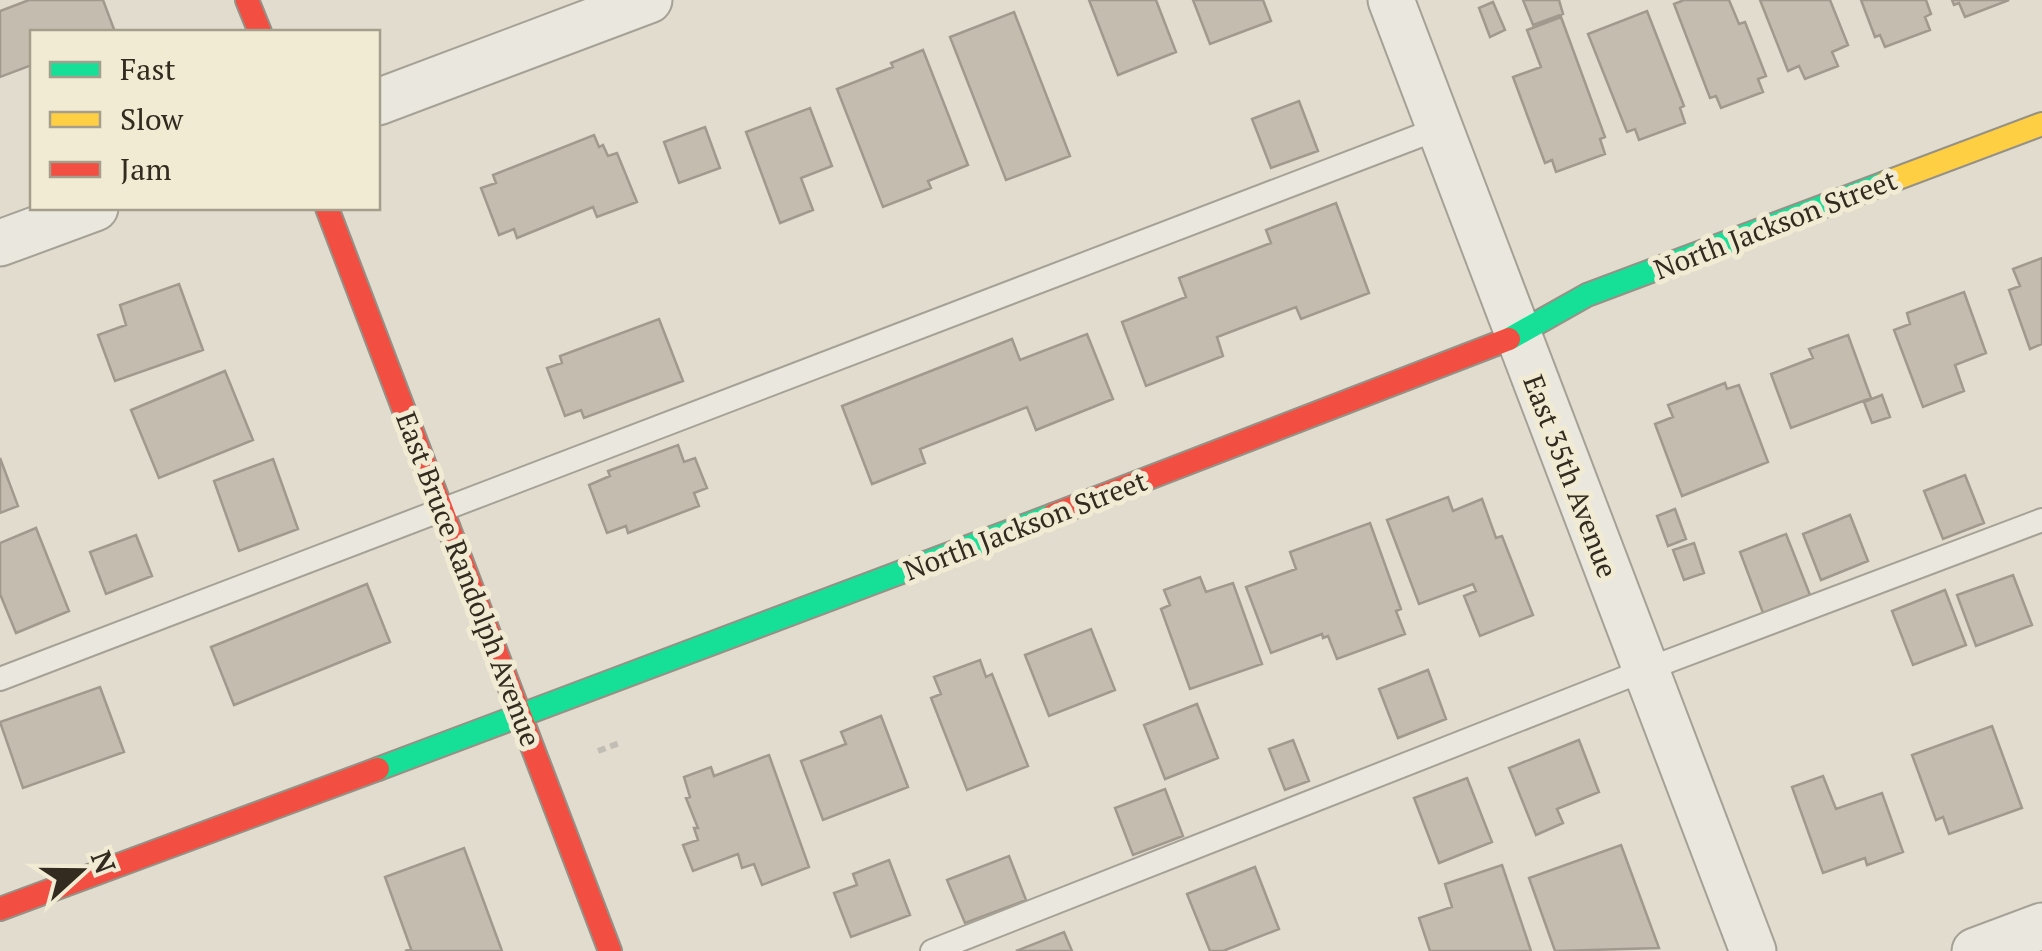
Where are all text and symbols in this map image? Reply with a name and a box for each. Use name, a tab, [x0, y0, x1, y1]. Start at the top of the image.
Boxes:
legend	[30, 30, 380, 210]
text: Fast	[120, 49, 176, 89]
text: Slow	[120, 99, 184, 139]
text: Jam	[120, 149, 171, 189]
street label: North Jackson Street	[1648, 160, 1902, 287]
street label: East 35th Avenue	[1515, 369, 1627, 583]
street label: East Bruce Randolph Avenue	[388, 406, 550, 752]
street label: North Jackson Street	[898, 461, 1152, 588]
north arrow	[30, 821, 130, 921]
text: N	[83, 845, 125, 878]

